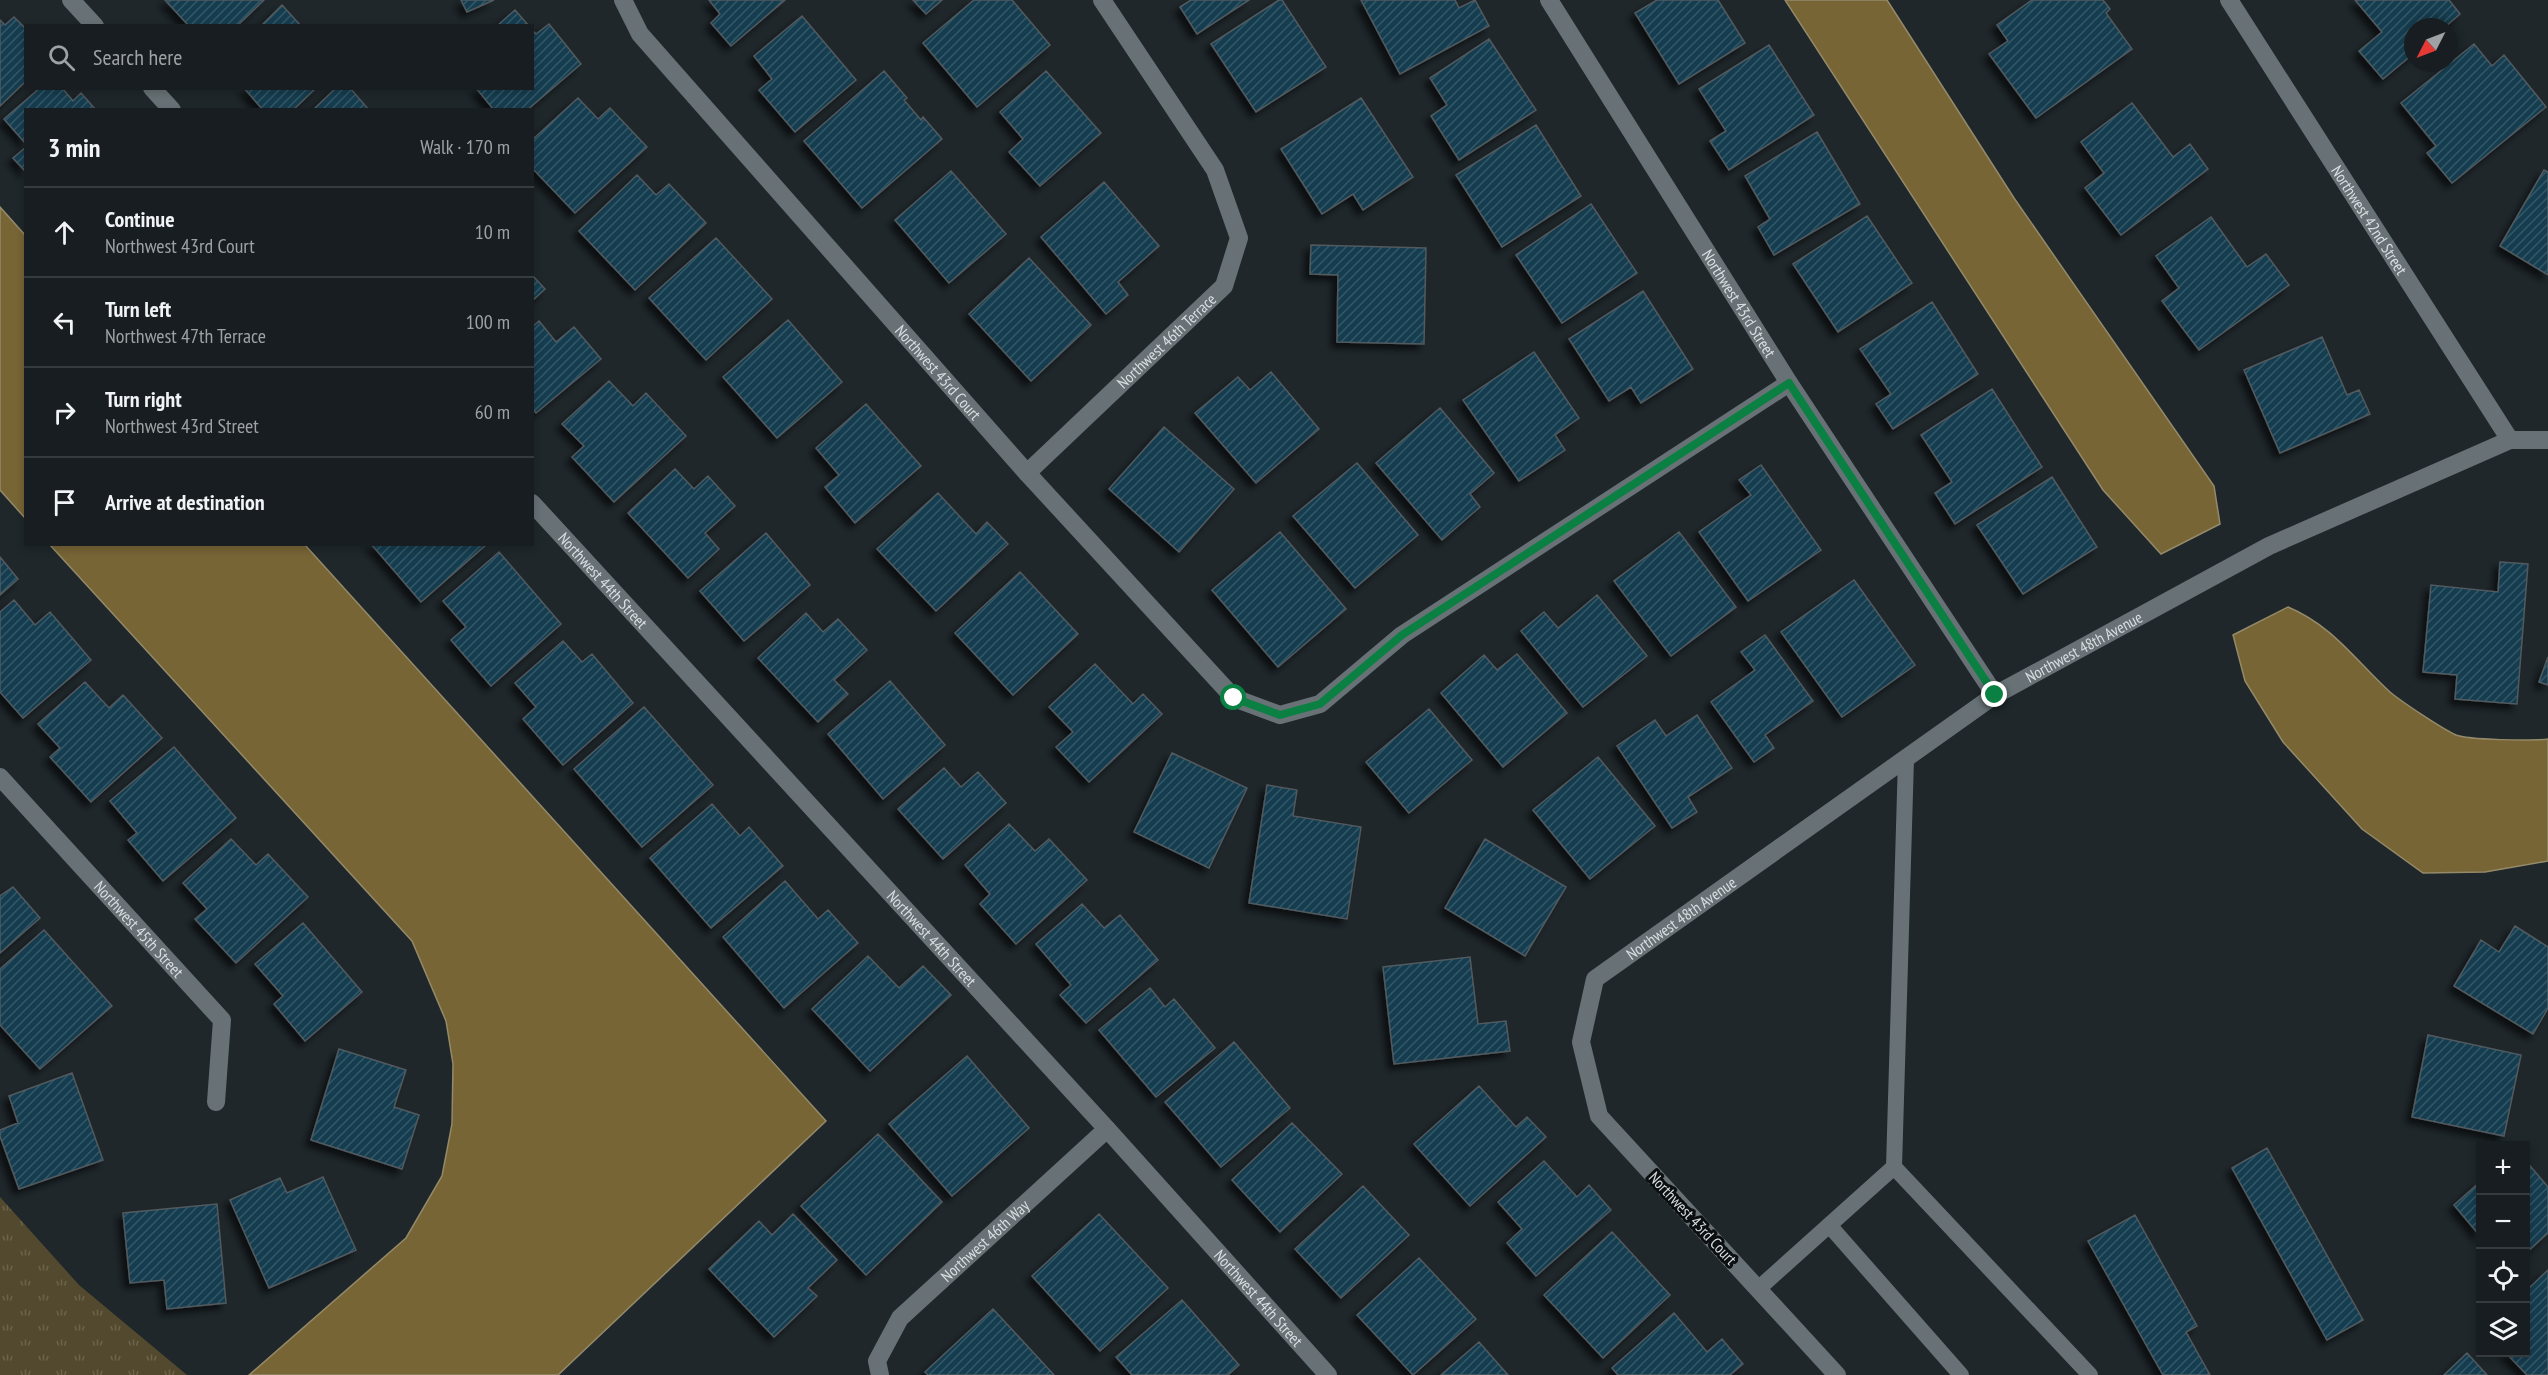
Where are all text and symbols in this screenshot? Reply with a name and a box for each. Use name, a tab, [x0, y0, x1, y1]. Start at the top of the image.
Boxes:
north arrow	[2404, 18, 2458, 72]
search box	[24, 24, 534, 90]
icon: search	[45, 41, 78, 74]
text: Search here	[93, 43, 182, 71]
text: 3 min	[48, 131, 101, 164]
text: Walk · 170 m	[420, 134, 510, 160]
street label: Northwest 42nd Street	[2327, 162, 2412, 279]
text: Continue	[105, 205, 175, 233]
icon: ahead	[48, 216, 81, 249]
text: 10 m	[475, 219, 510, 245]
text: Northwest 43rd Court	[105, 233, 255, 259]
street label: Northwest 43rd Street	[1698, 246, 1781, 361]
street label: Northwest 46th Terrace	[1113, 289, 1220, 393]
text: Turn left	[105, 295, 171, 323]
icon: left	[48, 306, 81, 339]
text: 100 m	[466, 309, 510, 335]
street label: Northwest 43rd Court	[891, 321, 986, 424]
text: Northwest 47th Terrace	[105, 323, 266, 349]
text: Turn right	[105, 385, 182, 413]
icon: right	[48, 396, 81, 429]
text: 60 m	[475, 399, 510, 425]
text: Northwest 43rd Street	[105, 413, 259, 439]
icon: arrive	[48, 486, 81, 519]
text: Arrive at destination	[105, 488, 265, 516]
street label: Northwest 44th Street	[554, 528, 653, 633]
street label: Northwest 48th Avenue	[2022, 607, 2146, 687]
route end	[1981, 681, 2007, 707]
route start	[1220, 684, 1246, 710]
street label: Northwest 48th Avenue	[1622, 872, 1740, 964]
street label: Northwest 45th Street	[90, 877, 188, 982]
street label: Northwest 44th Street	[883, 886, 981, 991]
map controls	[2476, 1141, 2530, 1357]
button: +	[2476, 1141, 2530, 1195]
street label: Northwest 43rd Court	[1645, 1167, 1742, 1269]
street label: Northwest 46th Way	[937, 1195, 1033, 1286]
button: −	[2476, 1195, 2530, 1249]
street label: Northwest 44th Street	[1210, 1245, 1308, 1351]
button: locate	[2476, 1249, 2530, 1303]
button: layers	[2476, 1303, 2530, 1357]

